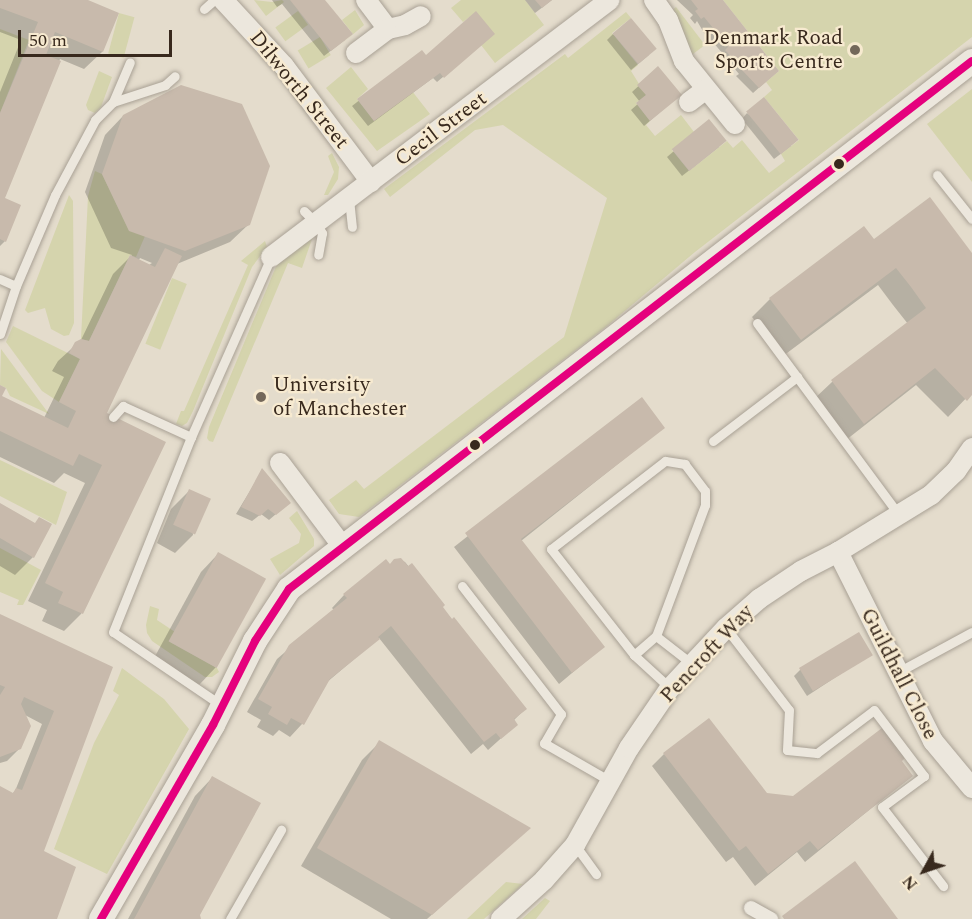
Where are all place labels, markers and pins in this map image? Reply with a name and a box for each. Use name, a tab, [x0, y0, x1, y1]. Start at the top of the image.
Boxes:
place label: Denmark Road Sports Centre	[703, 25, 843, 75]
marker: Denmark Road Sports Centre	[848, 43, 862, 57]
unlabelled marker	[833, 158, 845, 170]
place label: University of Manchester	[273, 372, 407, 422]
marker: University of Manchester	[254, 390, 268, 404]
unlabelled marker	[469, 439, 481, 451]

